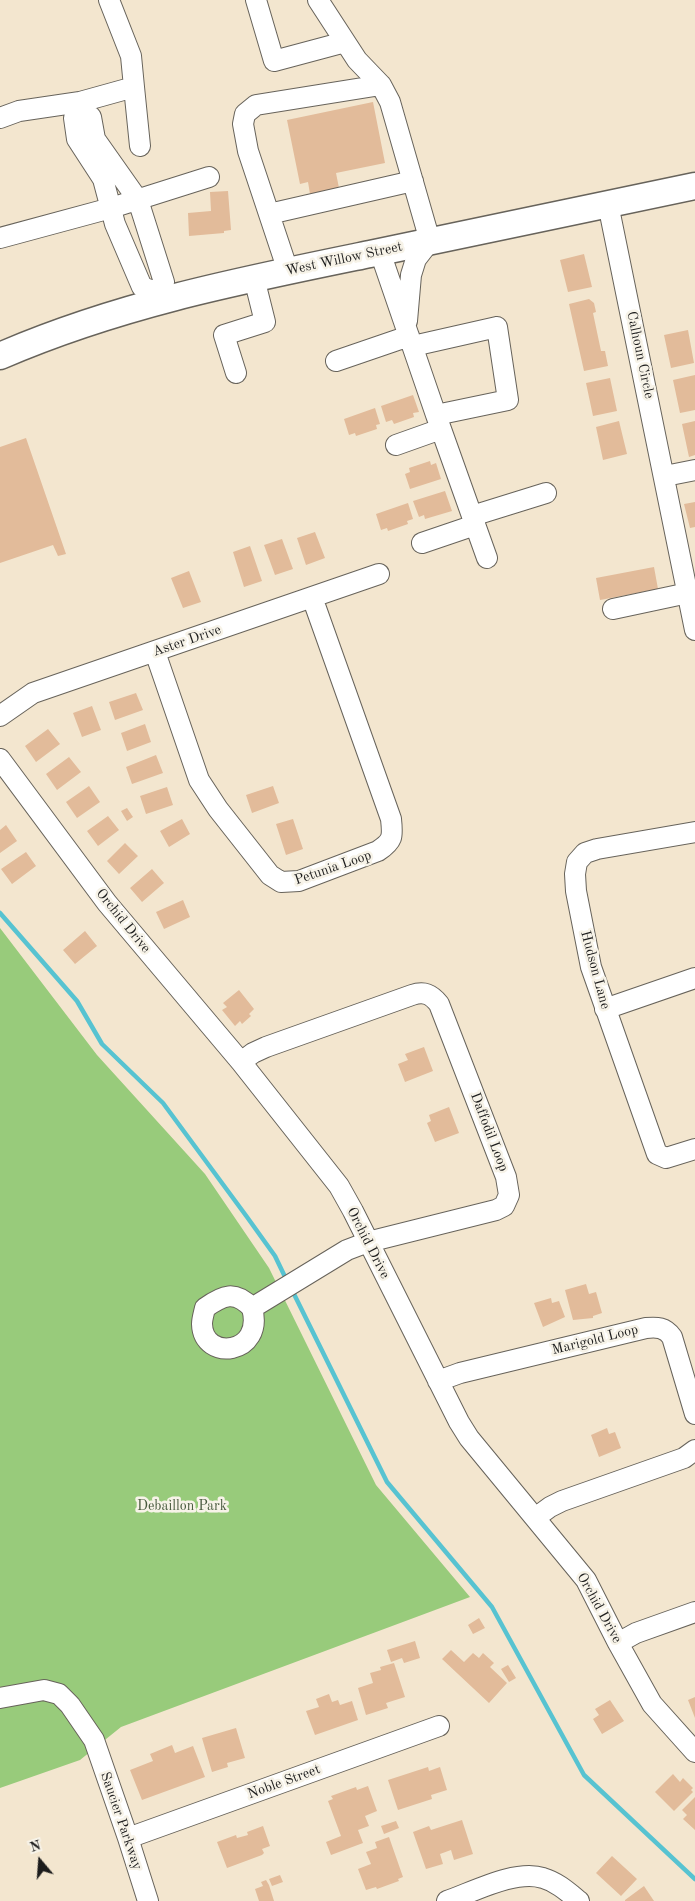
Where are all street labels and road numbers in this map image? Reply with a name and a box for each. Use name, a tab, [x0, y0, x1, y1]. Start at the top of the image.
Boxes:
street label: West Willow Street	[284, 238, 404, 280]
street label: Calhoun Circle	[623, 310, 657, 400]
street label: Aster Drive	[151, 621, 223, 661]
street label: Petunia Loop	[292, 847, 374, 889]
street label: Orchid Drive	[92, 885, 154, 957]
street label: Hudson Lane	[576, 929, 614, 1011]
street label: Daffodil Loop	[466, 1090, 512, 1174]
street label: Orchid Drive	[343, 1204, 393, 1282]
street label: Marigold Loop	[550, 1321, 640, 1359]
street label: Orchid Drive	[573, 1570, 625, 1646]
street label: Noble Street	[245, 1761, 323, 1803]
street label: Saucier Parkway	[96, 1770, 146, 1872]

